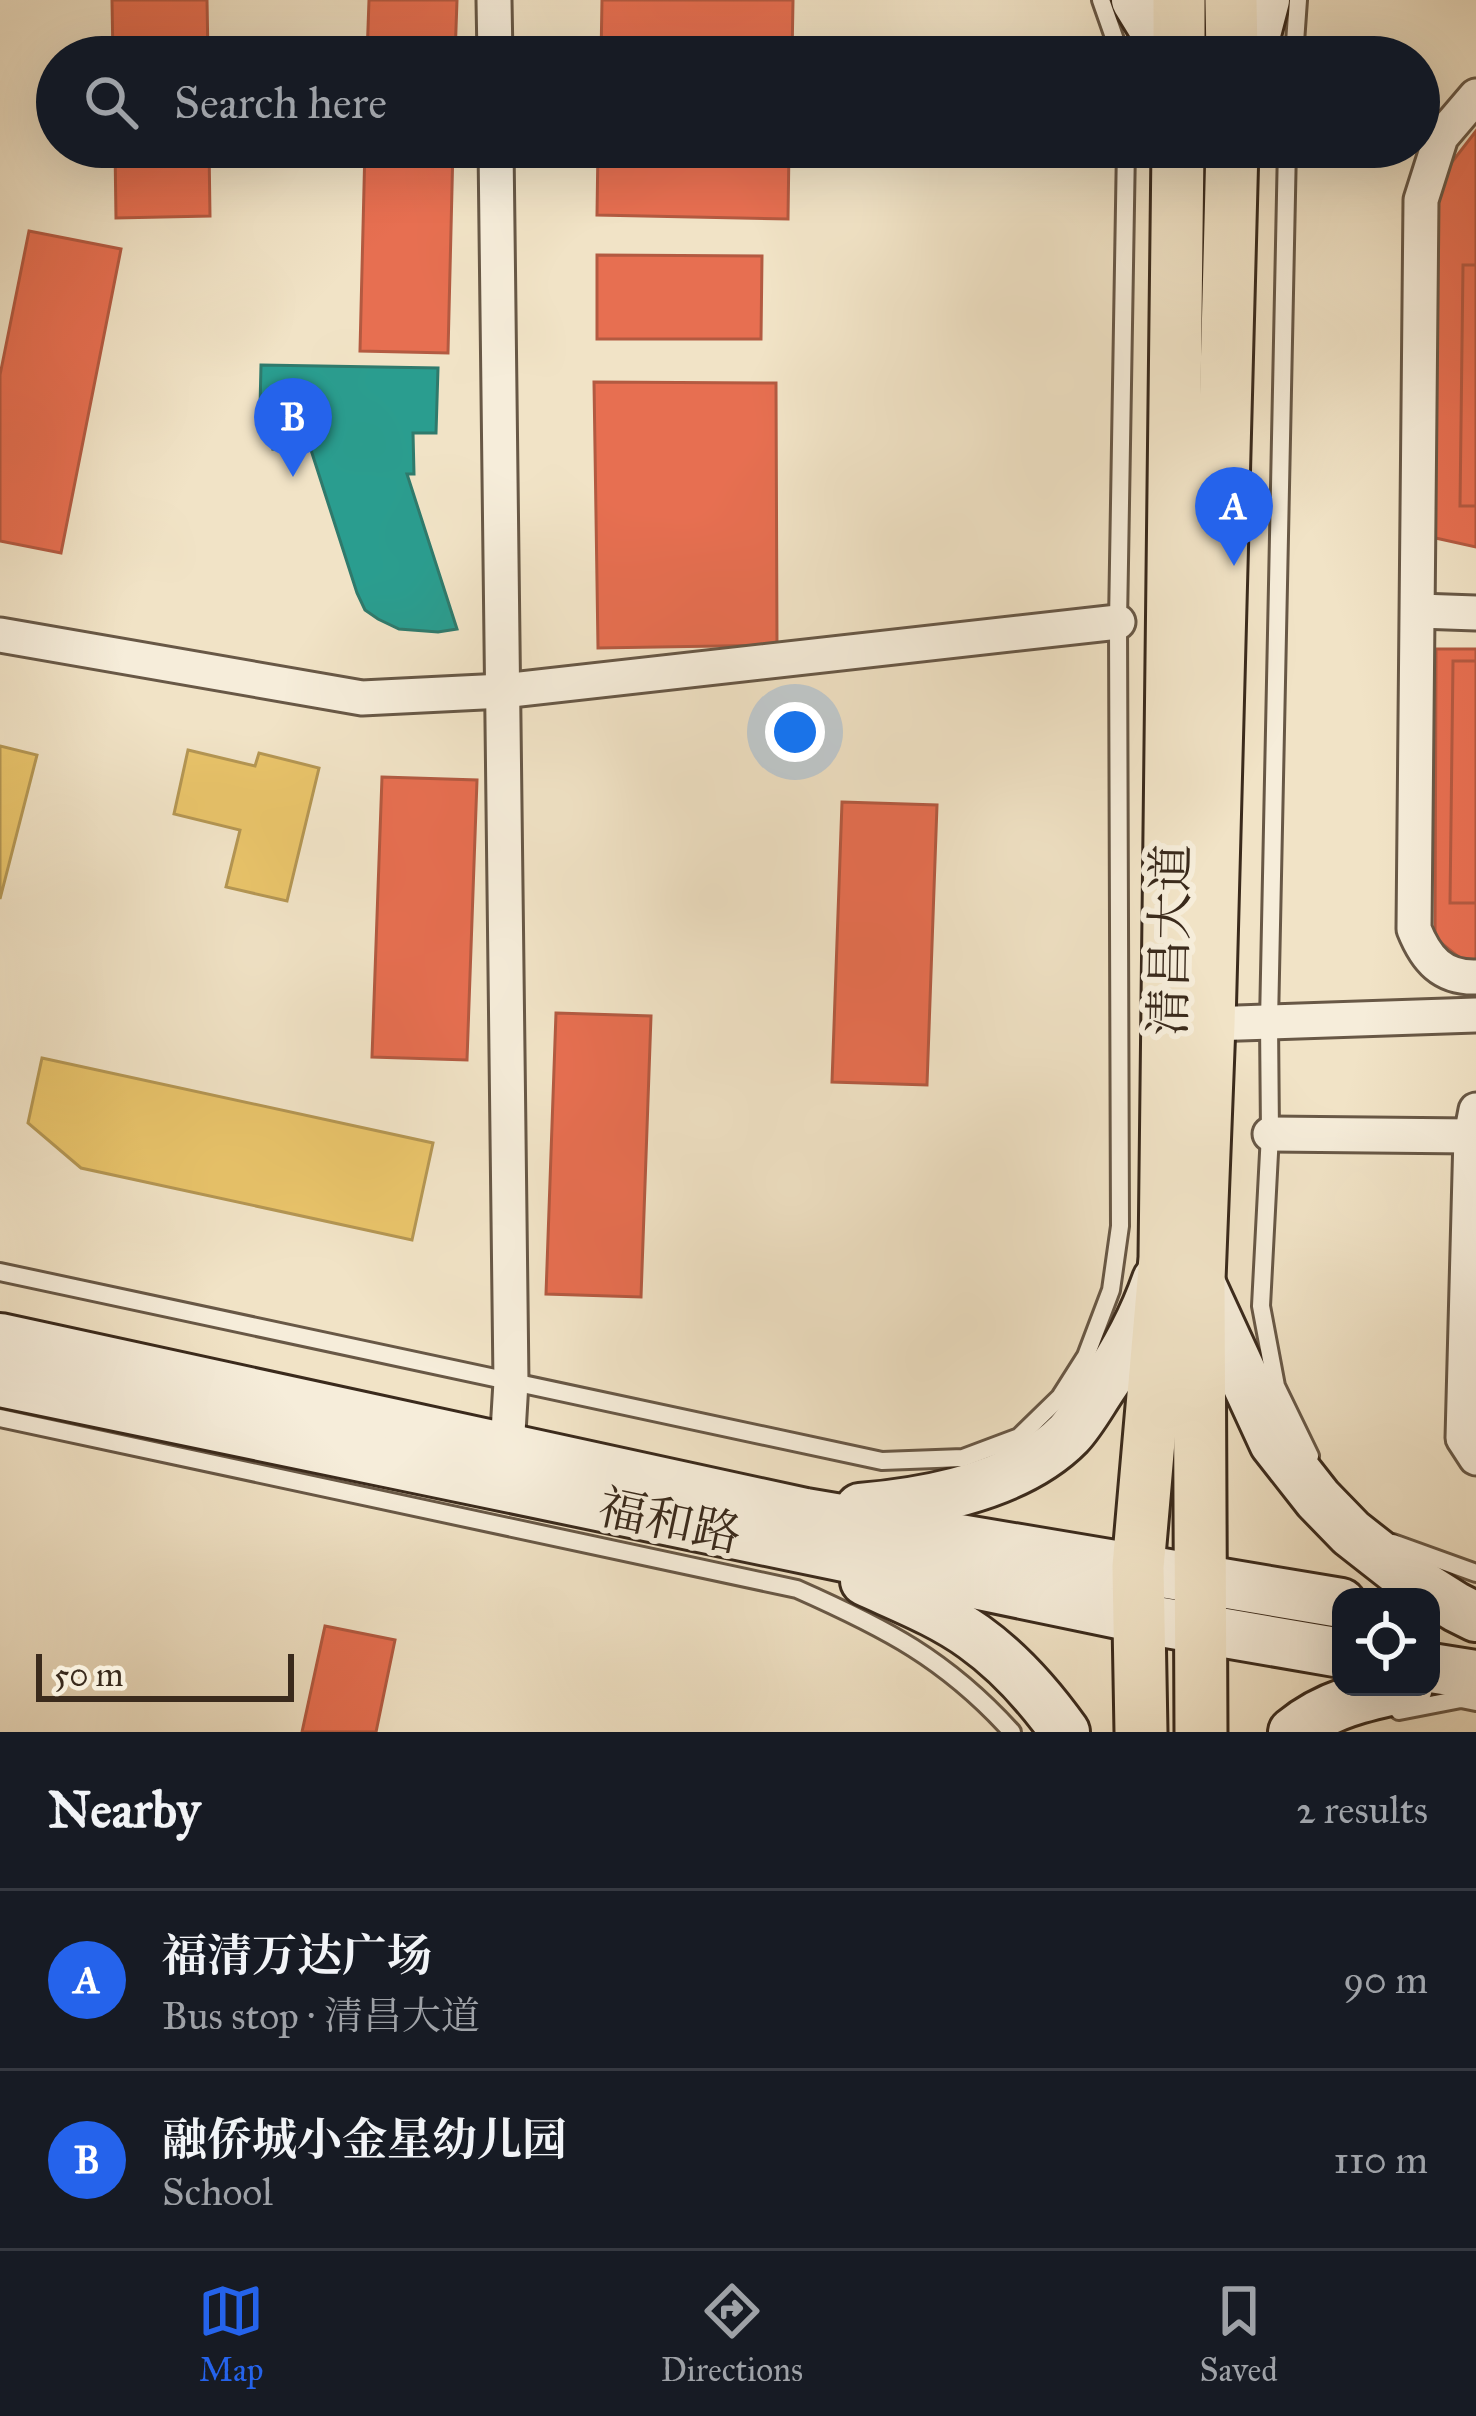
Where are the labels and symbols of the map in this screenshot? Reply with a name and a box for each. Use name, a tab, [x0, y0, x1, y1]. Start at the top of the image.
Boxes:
pin: B	[254, 378, 332, 477]
pin: A	[1195, 467, 1273, 566]
your location	[765, 702, 825, 762]
street label: 清昌大道	[1138, 844, 1201, 1037]
street label: 福和路	[593, 1477, 746, 1564]
scale bar	[36, 1648, 294, 1701]

